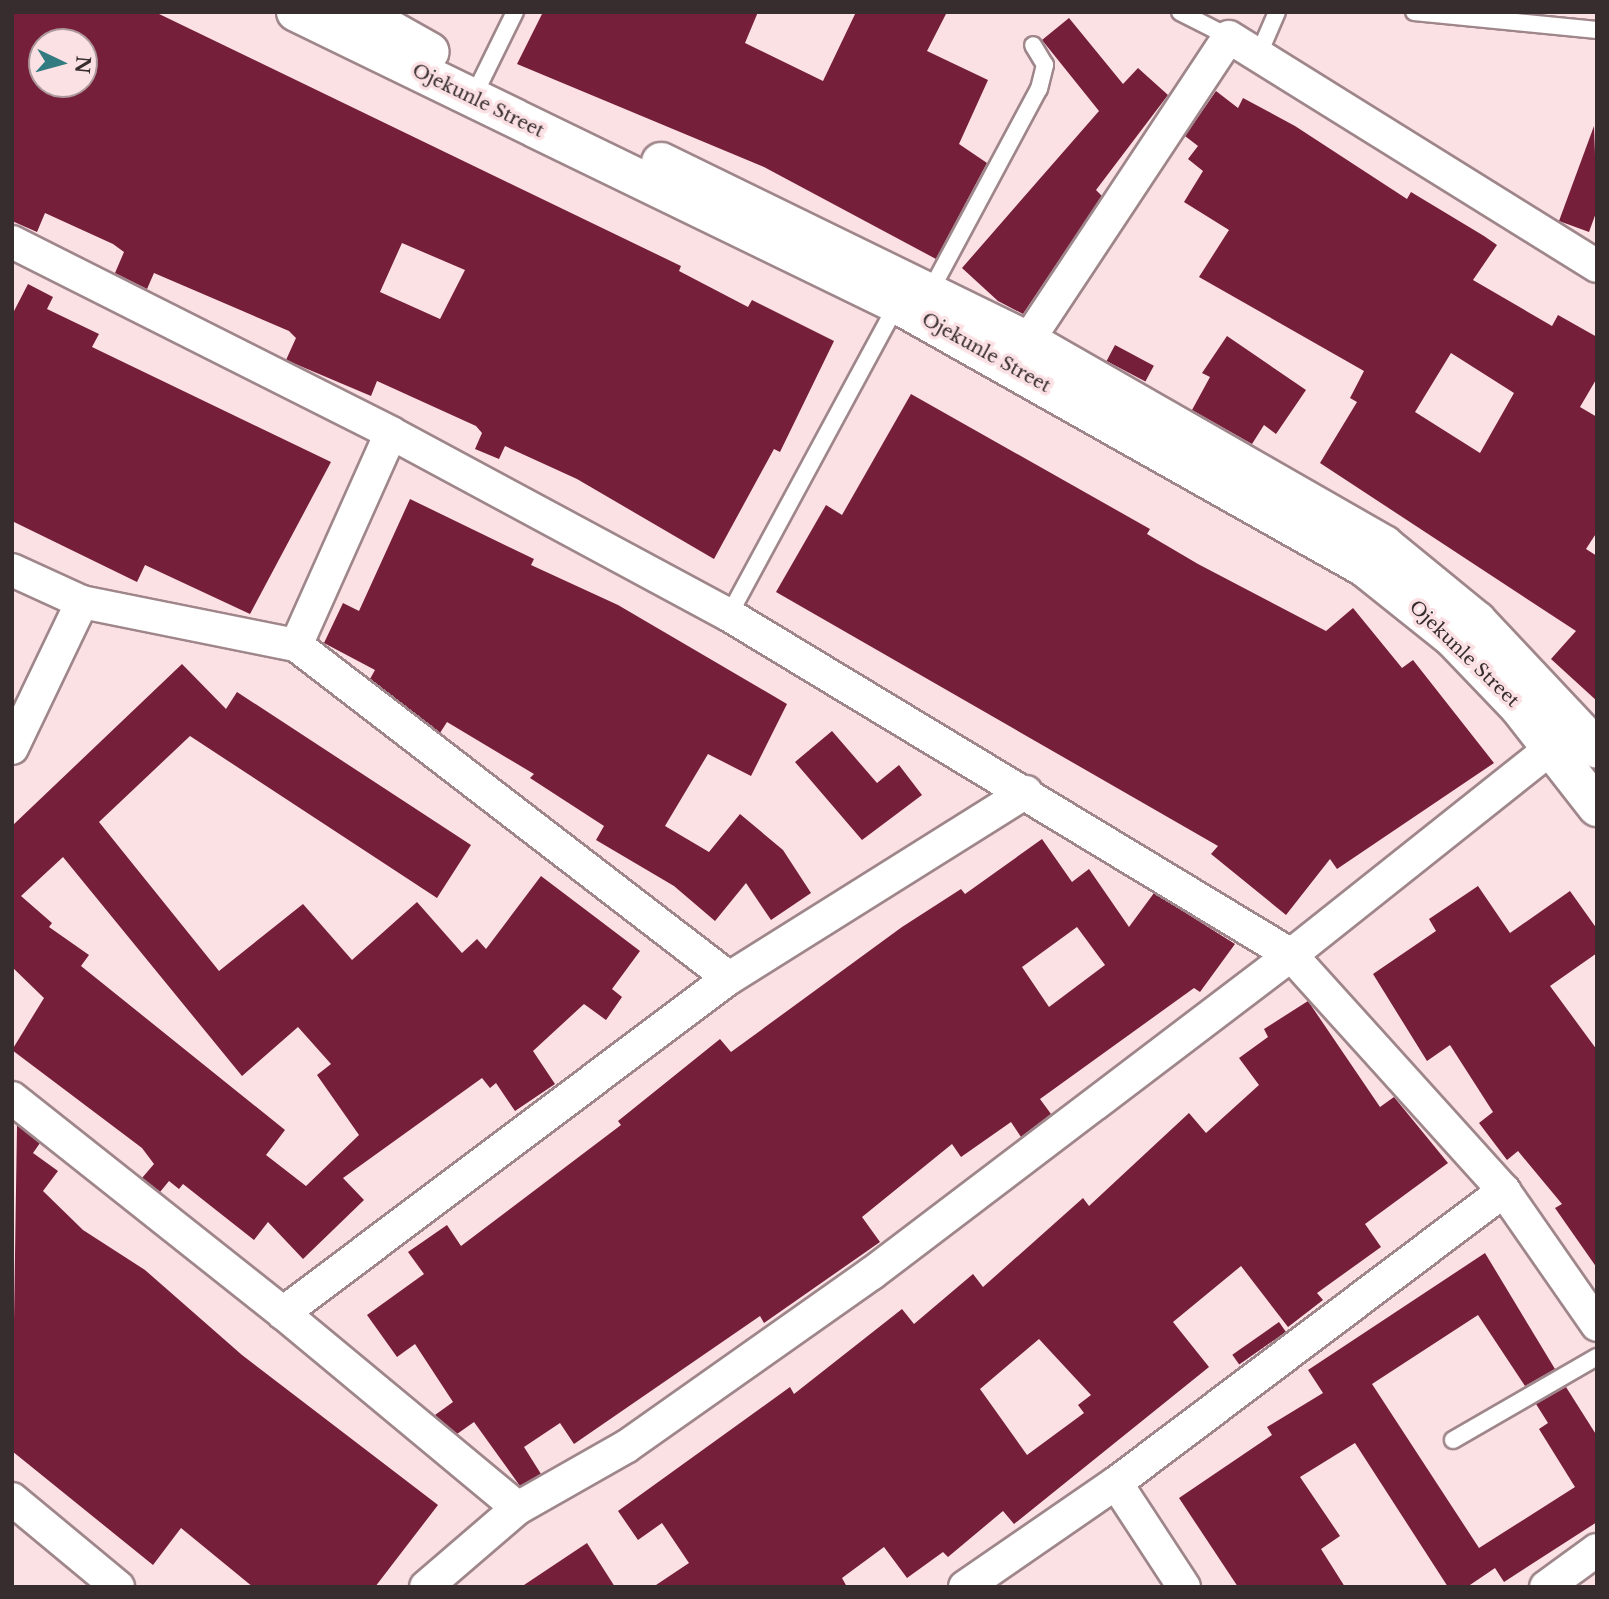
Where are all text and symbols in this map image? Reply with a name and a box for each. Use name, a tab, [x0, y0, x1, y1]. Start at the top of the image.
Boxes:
north arrow	[28, 28, 98, 98]
text: N	[70, 55, 95, 75]
street label: Ojekunle Street	[409, 60, 547, 142]
street label: Ojekunle Street	[918, 309, 1054, 397]
street label: Ojekunle Street	[1405, 596, 1523, 712]

